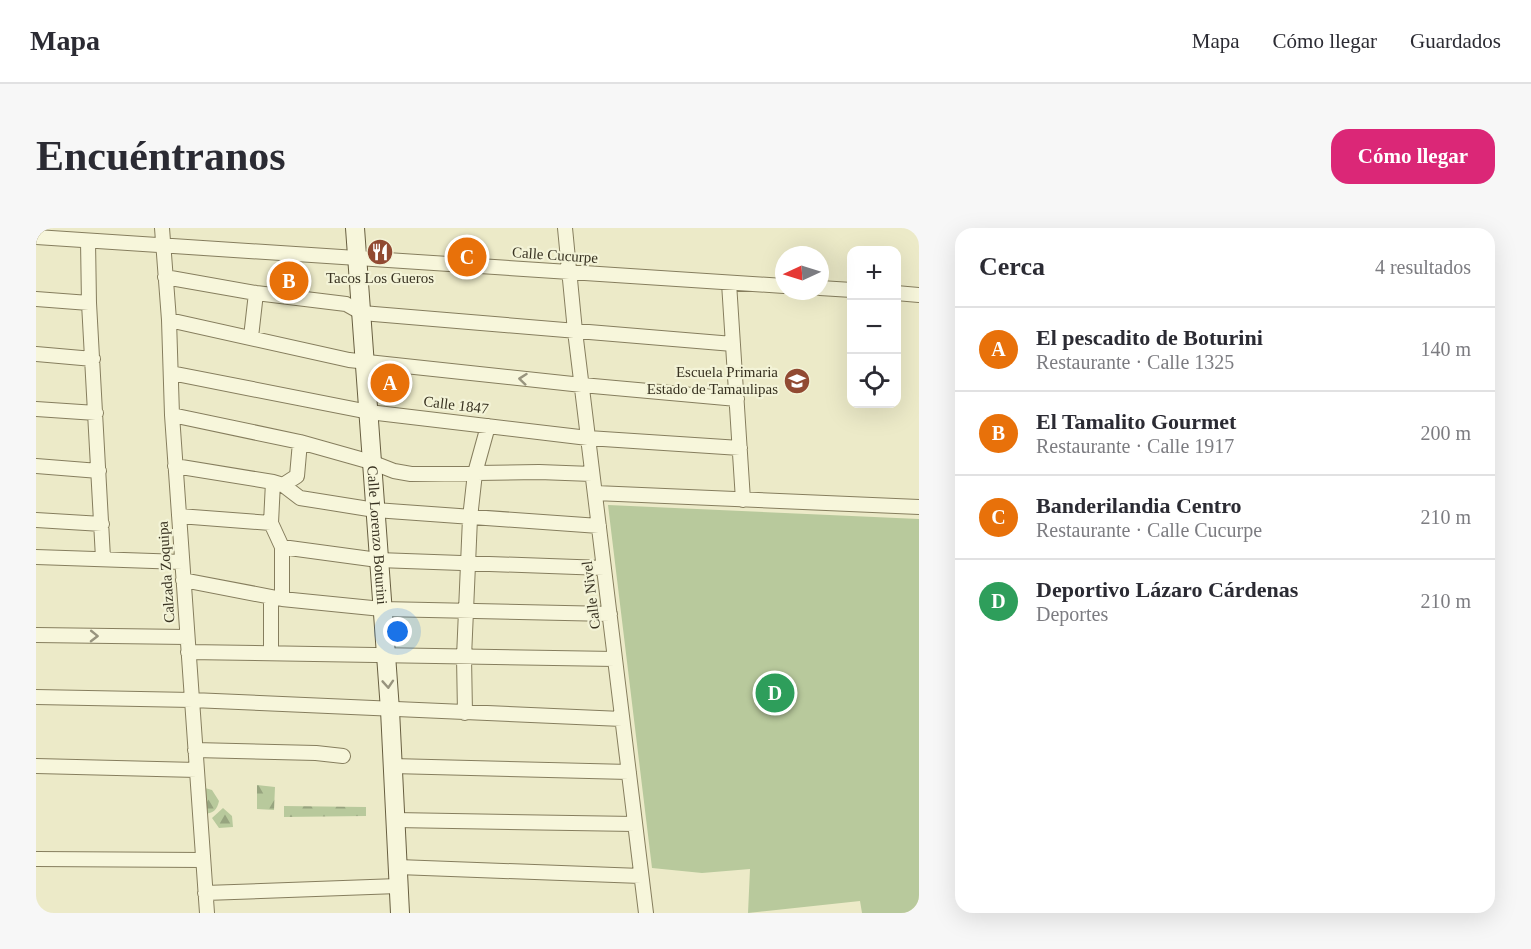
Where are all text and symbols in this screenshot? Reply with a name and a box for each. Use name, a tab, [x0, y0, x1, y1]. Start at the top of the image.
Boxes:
text: Mapa	[30, 25, 100, 56]
text: Mapa	[1192, 29, 1240, 53]
text: Cómo llegar	[1273, 29, 1377, 53]
text: Guardados	[1410, 29, 1501, 53]
button: Cómo llegar	[1331, 129, 1495, 184]
text: Encuéntranos	[36, 133, 286, 179]
pin: C	[448, 234, 486, 279]
restaurant icon: Tacos Los Gueros	[365, 237, 395, 267]
street label: Calle Cucurpe	[511, 244, 599, 266]
north arrow	[775, 246, 829, 300]
map controls	[847, 246, 901, 408]
button: +	[847, 246, 901, 300]
text: Cerca	[979, 252, 1045, 281]
text: 4 resultados	[1375, 256, 1471, 278]
pin: B	[270, 259, 308, 304]
place label: Tacos Los Gueros	[326, 270, 434, 286]
button: −	[847, 300, 901, 354]
text: El pescadito de Boturini	[1036, 325, 1263, 350]
text: A	[991, 338, 1006, 360]
text: 140 m	[1420, 338, 1471, 360]
text: Restaurante · Calle 1325	[1036, 351, 1234, 373]
button: locate	[847, 354, 901, 408]
pin: A	[370, 360, 410, 406]
place label: Escuela Primaria Estado de Tamaulipas	[647, 364, 778, 397]
school or university icon: Escuela Primaria Estado de Tamaulipas	[782, 366, 812, 396]
one-way arrow	[519, 373, 528, 386]
street label: Calle 1847	[423, 393, 490, 417]
text: El Tamalito Gourmet	[1036, 409, 1236, 434]
text: B	[992, 422, 1005, 444]
text: 200 m	[1420, 422, 1471, 444]
text: Restaurante · Calle 1917	[1036, 435, 1234, 457]
street label: Calle Lorenzo Boturini	[364, 465, 390, 605]
text: Banderilandia Centro	[1036, 493, 1242, 518]
text: C	[991, 506, 1006, 528]
text: 210 m	[1420, 506, 1471, 528]
text: Restaurante · Calle Cucurpe	[1036, 519, 1262, 541]
street label: Calzada Zoquipa	[154, 520, 178, 623]
street label: Calle Nivel	[579, 560, 603, 630]
text: Deportivo Lázaro Cárdenas	[1036, 577, 1298, 602]
text: D	[991, 590, 1006, 612]
text: 210 m	[1420, 590, 1471, 612]
text: Deportes	[1036, 603, 1108, 625]
your location	[383, 617, 412, 646]
one-way arrow	[90, 629, 99, 642]
pin: D	[756, 670, 794, 716]
one-way arrow	[381, 680, 394, 689]

